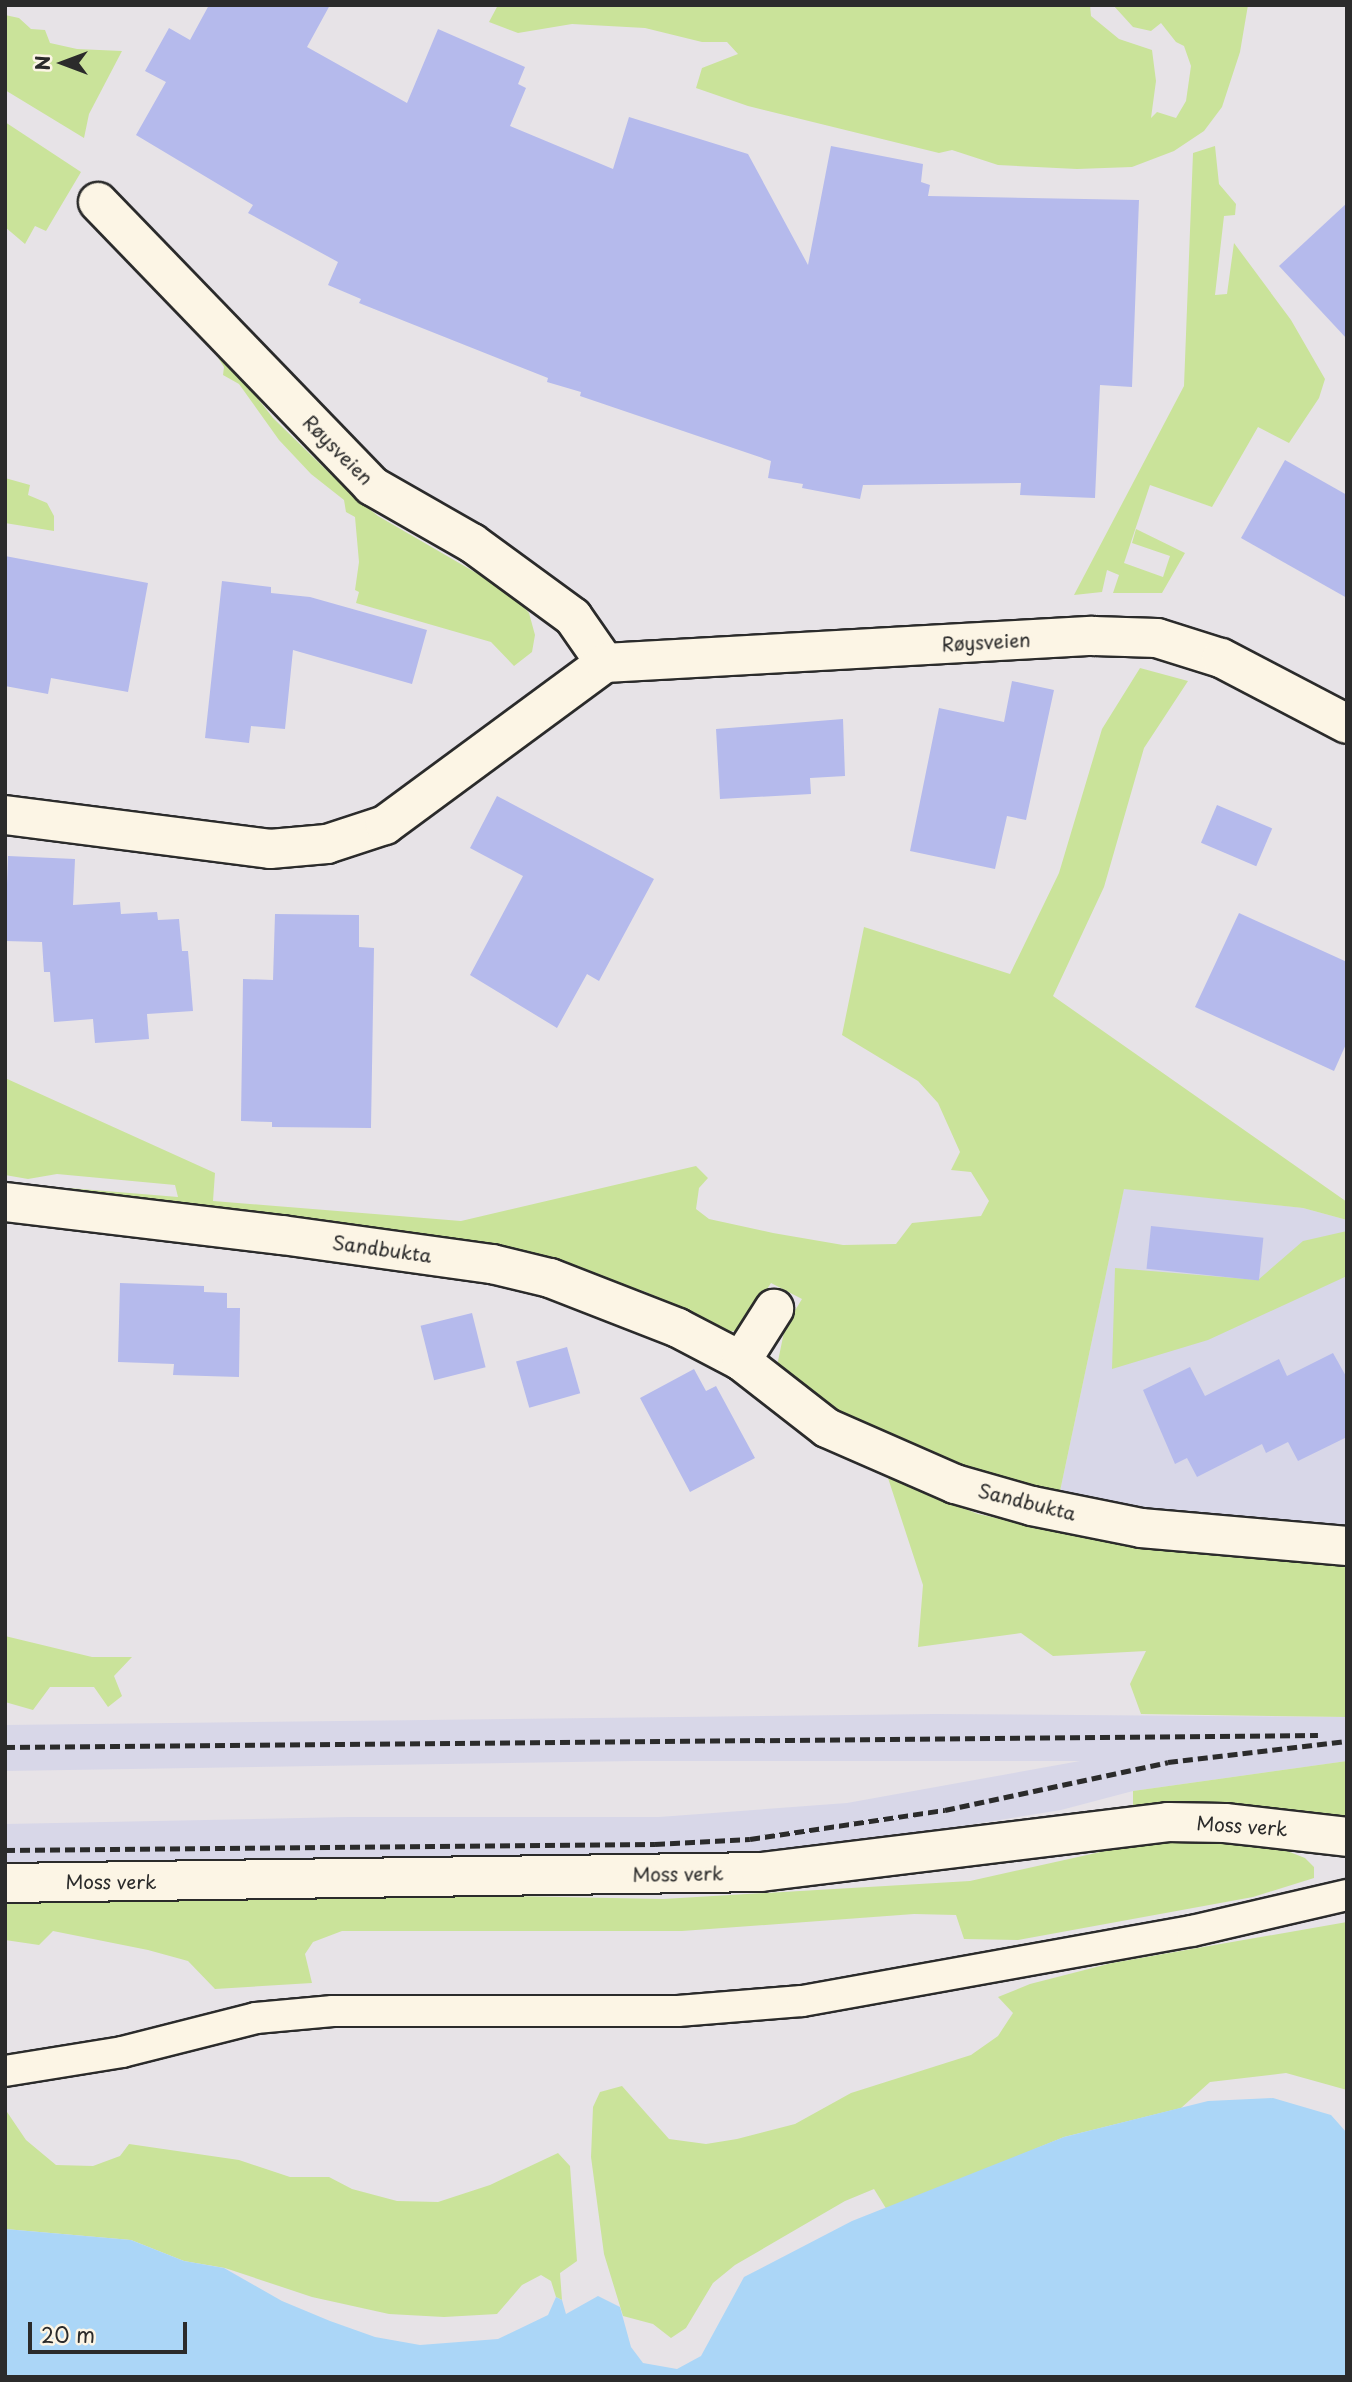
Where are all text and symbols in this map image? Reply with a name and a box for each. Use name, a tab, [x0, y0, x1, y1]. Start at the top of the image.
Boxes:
north arrow	[28, 28, 98, 98]
text: N	[28, 55, 56, 71]
street label: Røysveien	[298, 410, 378, 490]
street label: Røysveien	[941, 628, 1031, 656]
street label: Sandbukta	[331, 1231, 433, 1267]
street label: Sandbukta	[976, 1479, 1078, 1525]
street label: Moss verk	[1195, 1811, 1289, 1841]
street label: Moss verk	[632, 1862, 724, 1886]
street label: Moss verk	[65, 1871, 157, 1893]
scale bar	[32, 2308, 191, 2352]
text: 20 m	[41, 2318, 95, 2350]

